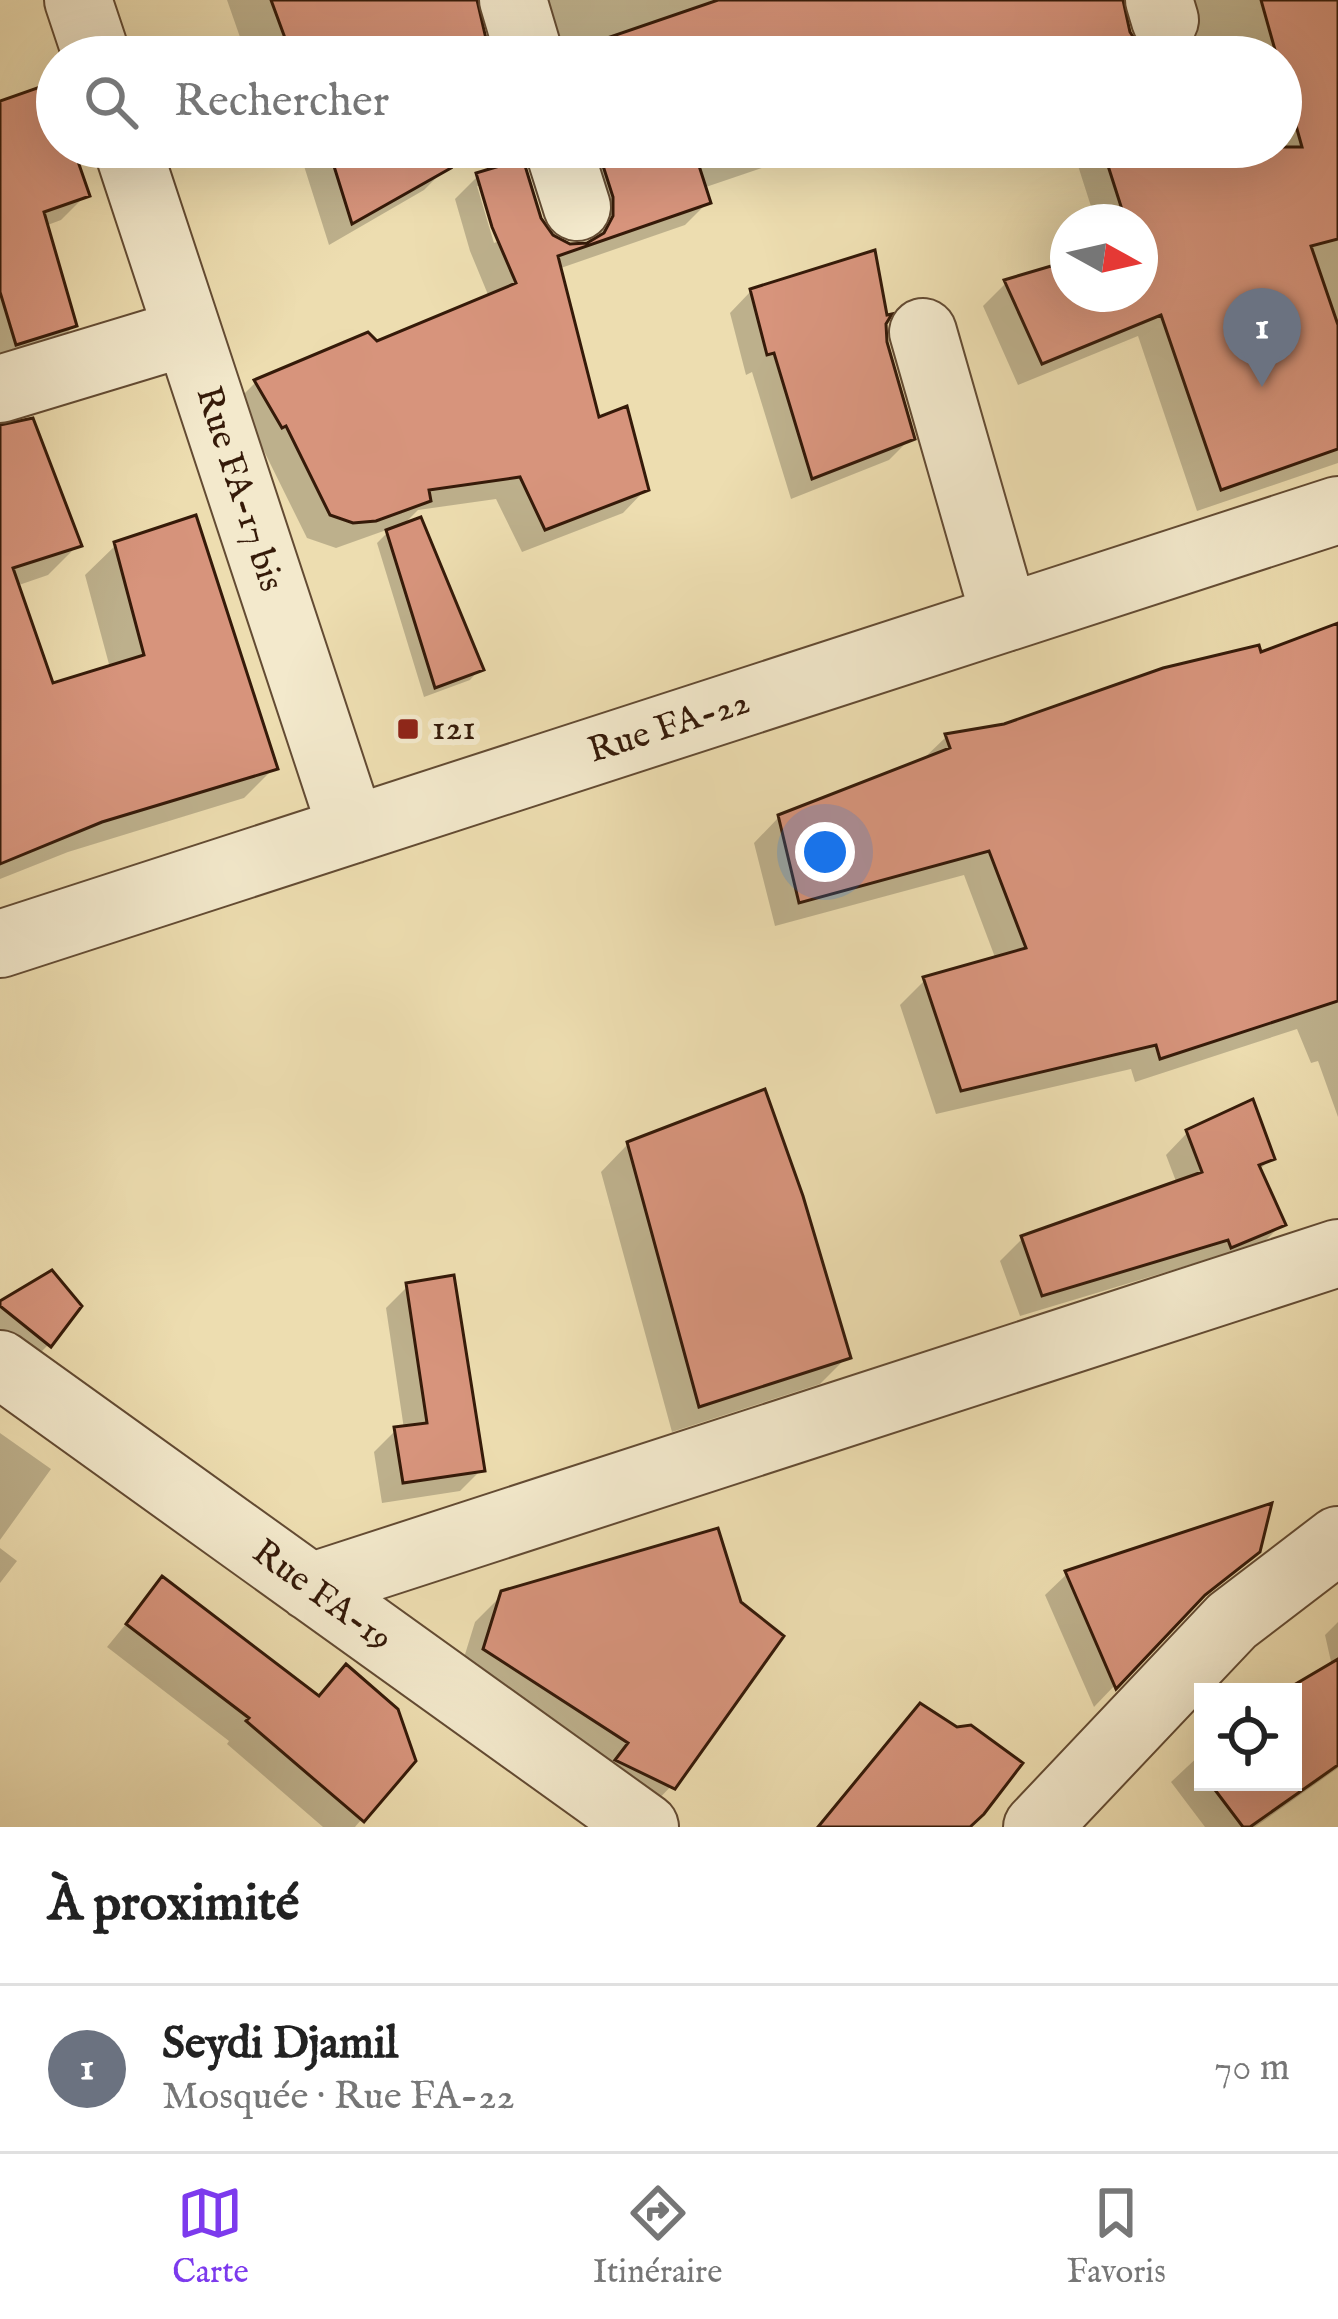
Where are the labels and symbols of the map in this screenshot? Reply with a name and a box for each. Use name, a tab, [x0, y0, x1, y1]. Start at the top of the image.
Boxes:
north arrow	[1050, 204, 1158, 312]
pin: 1	[1223, 288, 1301, 387]
street label: Rue FA-17 bis	[184, 381, 294, 597]
street label: Rue FA-22	[582, 679, 756, 775]
place label: 121	[432, 706, 476, 752]
marker: 121	[395, 716, 421, 742]
your location	[795, 822, 855, 882]
street label: Rue FA-19	[243, 1530, 401, 1662]

